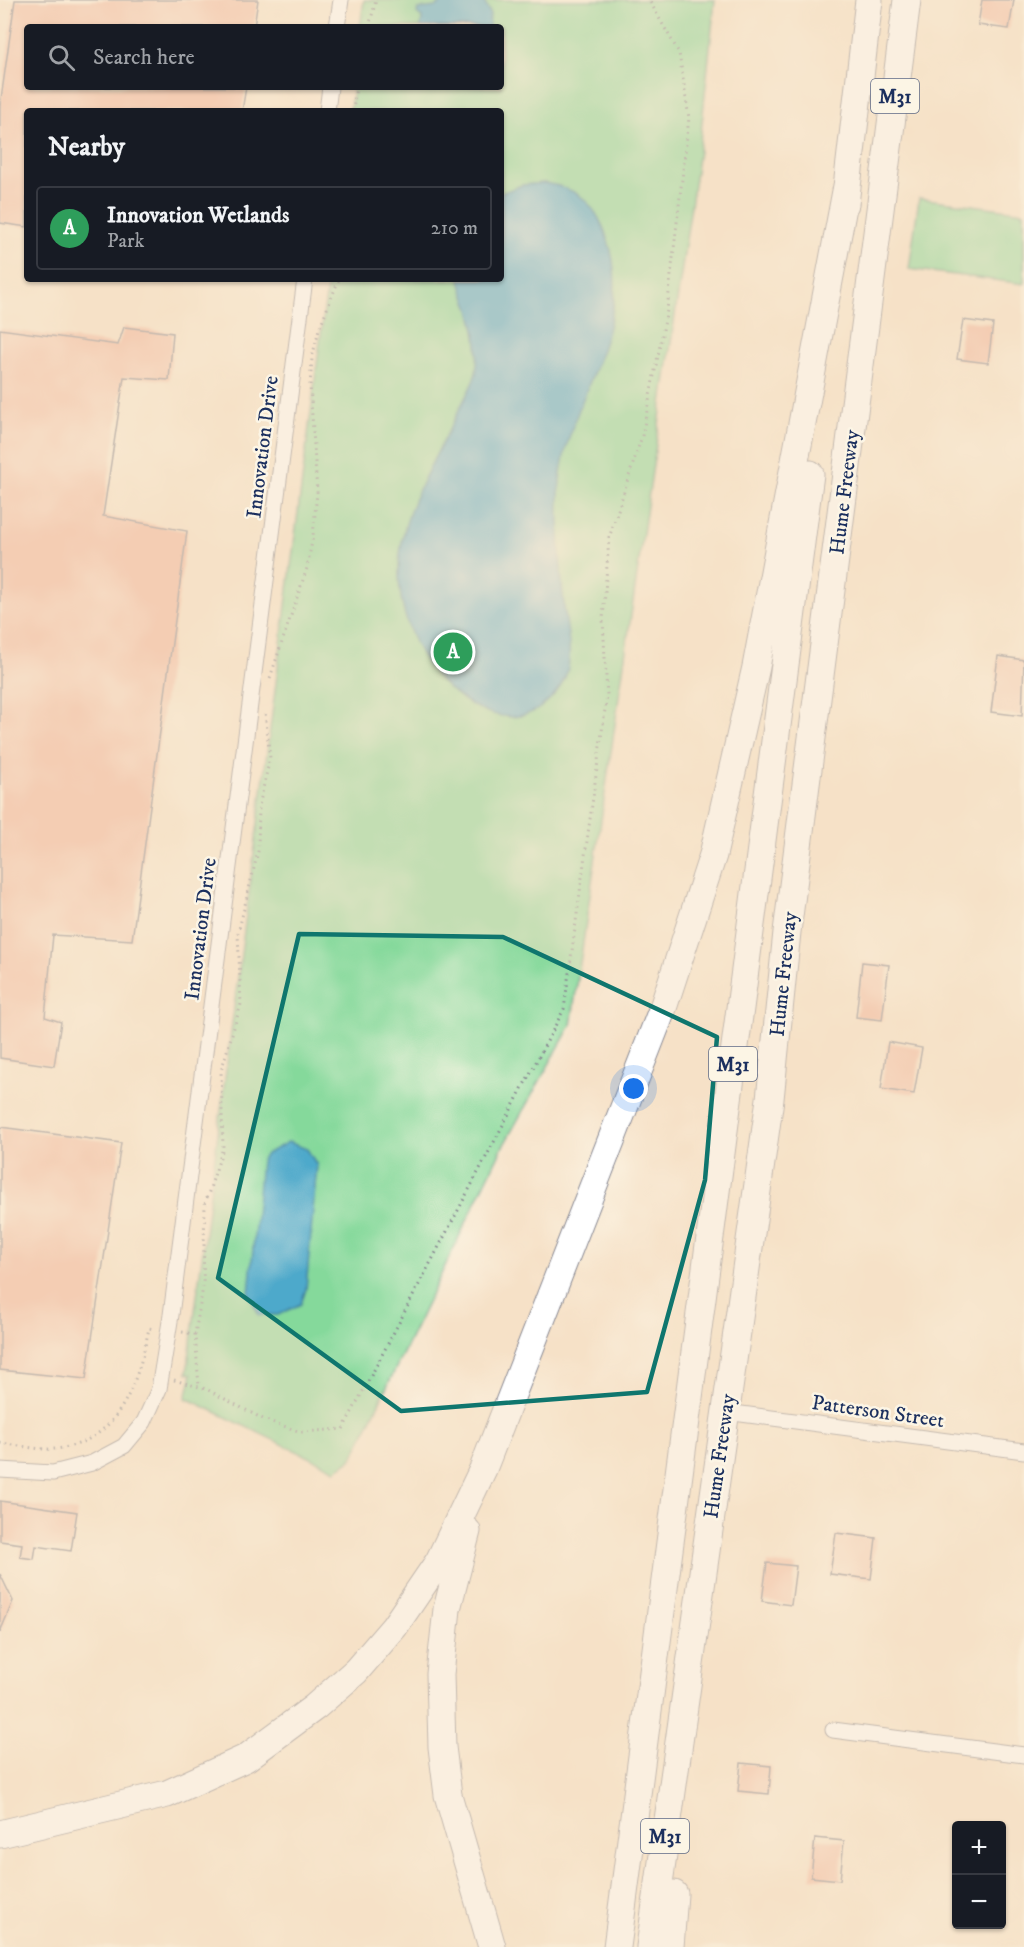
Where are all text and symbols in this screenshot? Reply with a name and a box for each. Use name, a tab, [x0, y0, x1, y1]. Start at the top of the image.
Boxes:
search box	[24, 24, 504, 90]
icon: search	[45, 41, 78, 74]
text: Search here	[93, 44, 195, 71]
road number: M31	[871, 79, 919, 113]
text: Nearby	[48, 131, 125, 164]
text: Innovation Wetlands	[107, 202, 289, 229]
text: A	[63, 216, 76, 241]
text: 210 m	[431, 216, 478, 241]
text: Park	[107, 229, 144, 254]
street label: Innovation Drive	[241, 374, 285, 520]
street label: Hume Freeway	[824, 427, 866, 556]
pin: A	[434, 630, 472, 674]
street label: Innovation Drive	[179, 856, 223, 1002]
street label: Hume Freeway	[765, 909, 804, 1038]
road number: M31	[709, 1047, 757, 1081]
your location	[619, 1074, 648, 1103]
street label: Patterson Street	[810, 1390, 946, 1434]
street label: Hume Freeway	[698, 1391, 742, 1520]
road number: M31	[641, 1819, 689, 1853]
map controls	[952, 1821, 1006, 1929]
button: +	[952, 1821, 1006, 1875]
button: −	[952, 1875, 1006, 1929]

